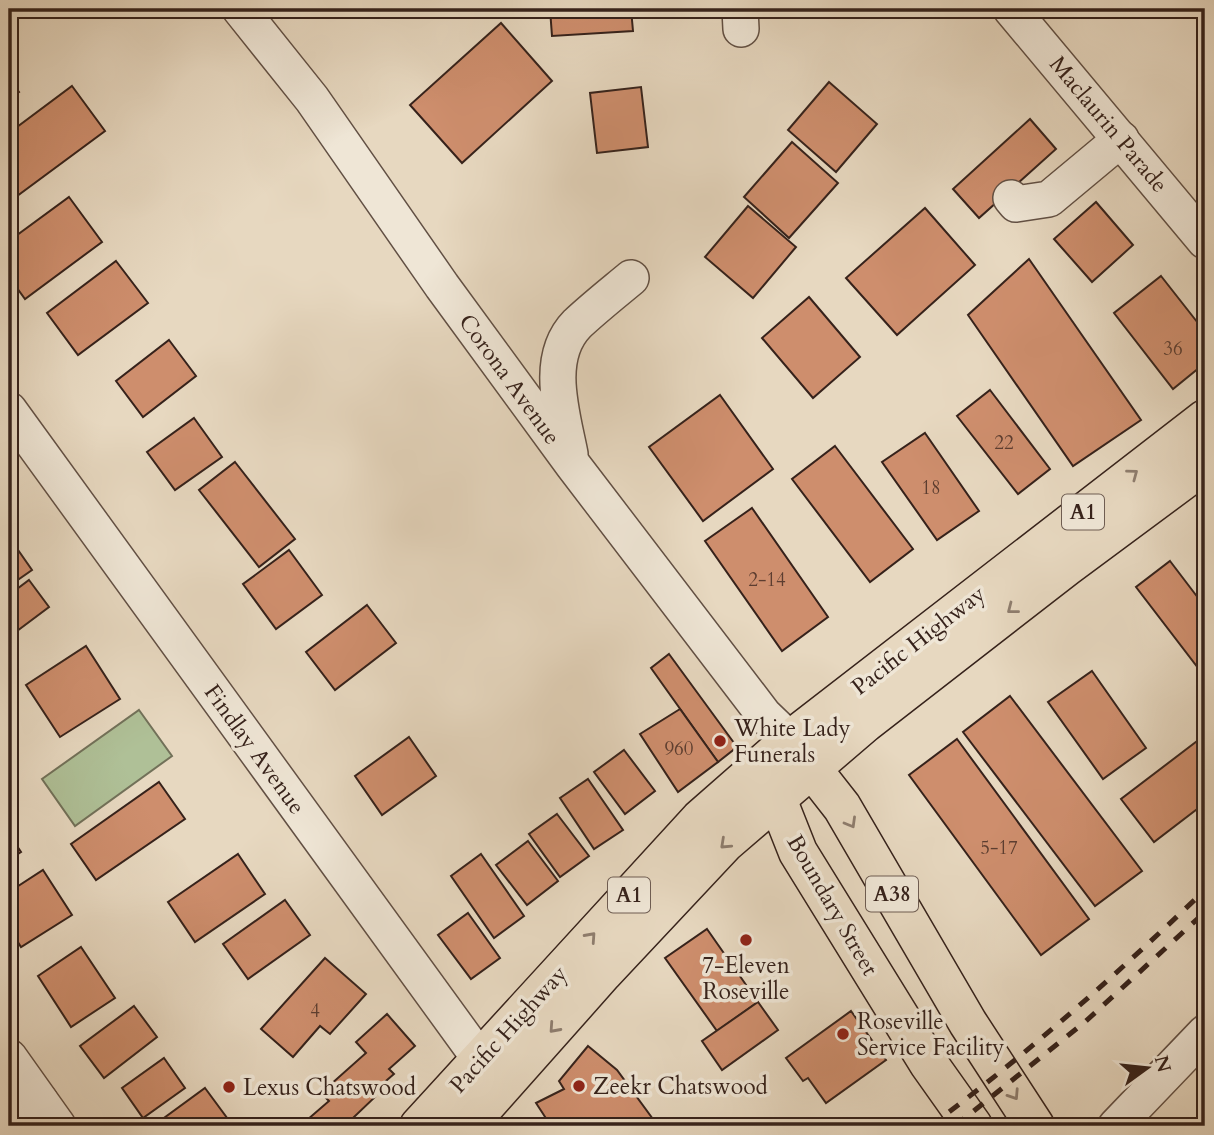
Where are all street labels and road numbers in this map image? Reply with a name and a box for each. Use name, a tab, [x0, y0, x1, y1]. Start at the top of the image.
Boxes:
street label: Maclaurin Parade	[1042, 50, 1175, 199]
street label: Corona Avenue	[452, 308, 568, 451]
road number: A1	[1062, 494, 1104, 530]
street label: Pacific Highway	[845, 578, 992, 702]
street label: Findlay Avenue	[197, 678, 312, 821]
street label: Boundary Street	[780, 829, 885, 981]
road number: A38	[866, 876, 918, 912]
road number: A1	[608, 878, 650, 912]
street label: Pacific Highway	[443, 959, 574, 1100]

